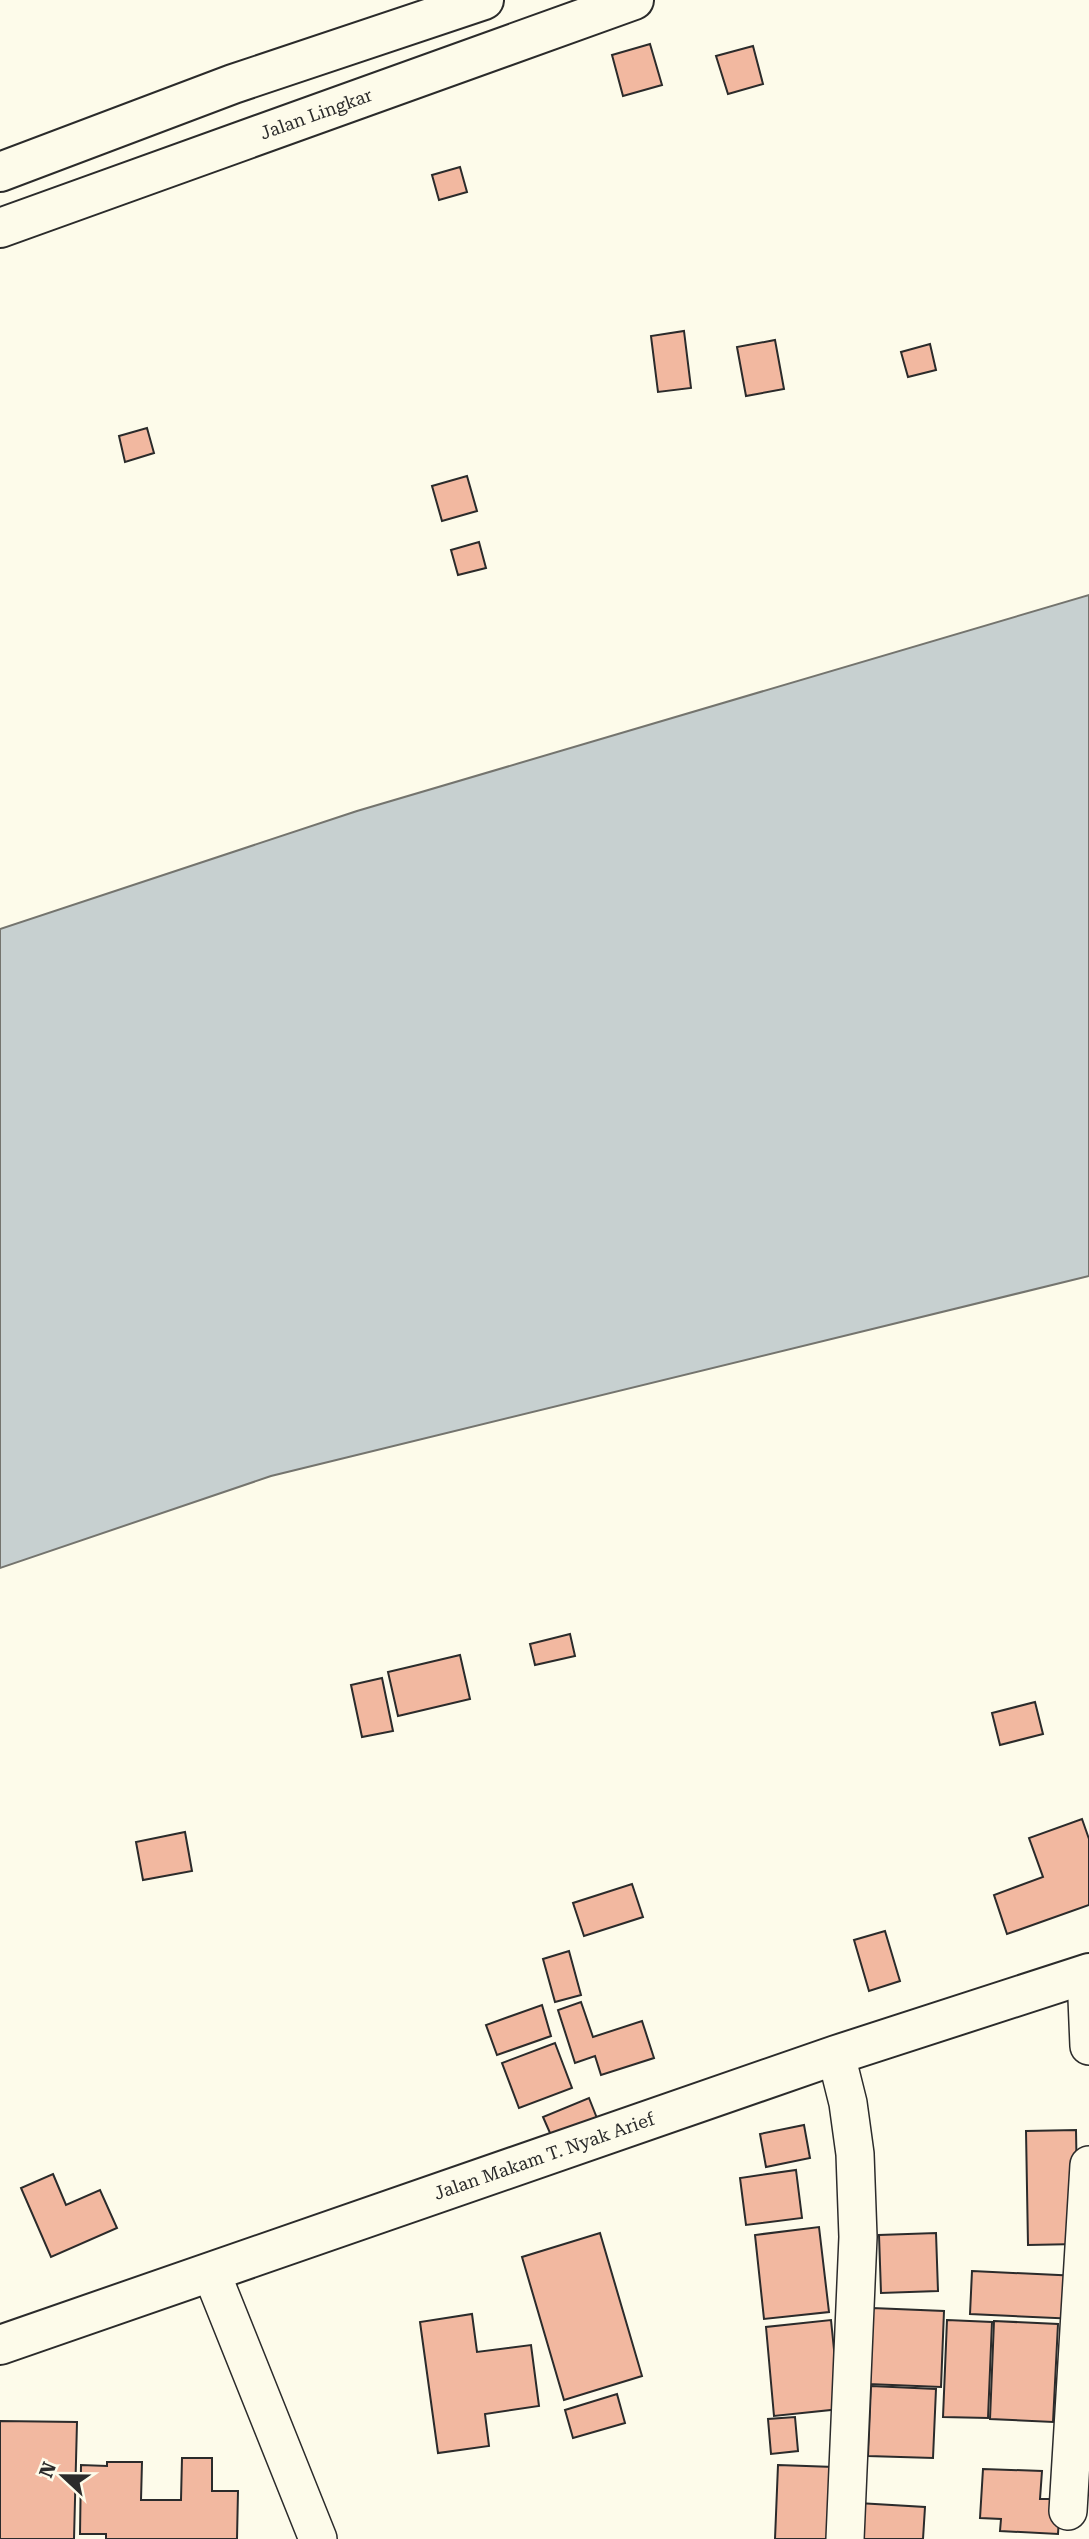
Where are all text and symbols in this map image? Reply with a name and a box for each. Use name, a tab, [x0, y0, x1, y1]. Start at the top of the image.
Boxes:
street label: Jalan Lingkar	[257, 84, 375, 144]
street label: Jalan Makam T. Nyak Arief	[431, 2107, 658, 2204]
north arrow	[28, 2441, 98, 2511]
text: N	[34, 2458, 61, 2481]

